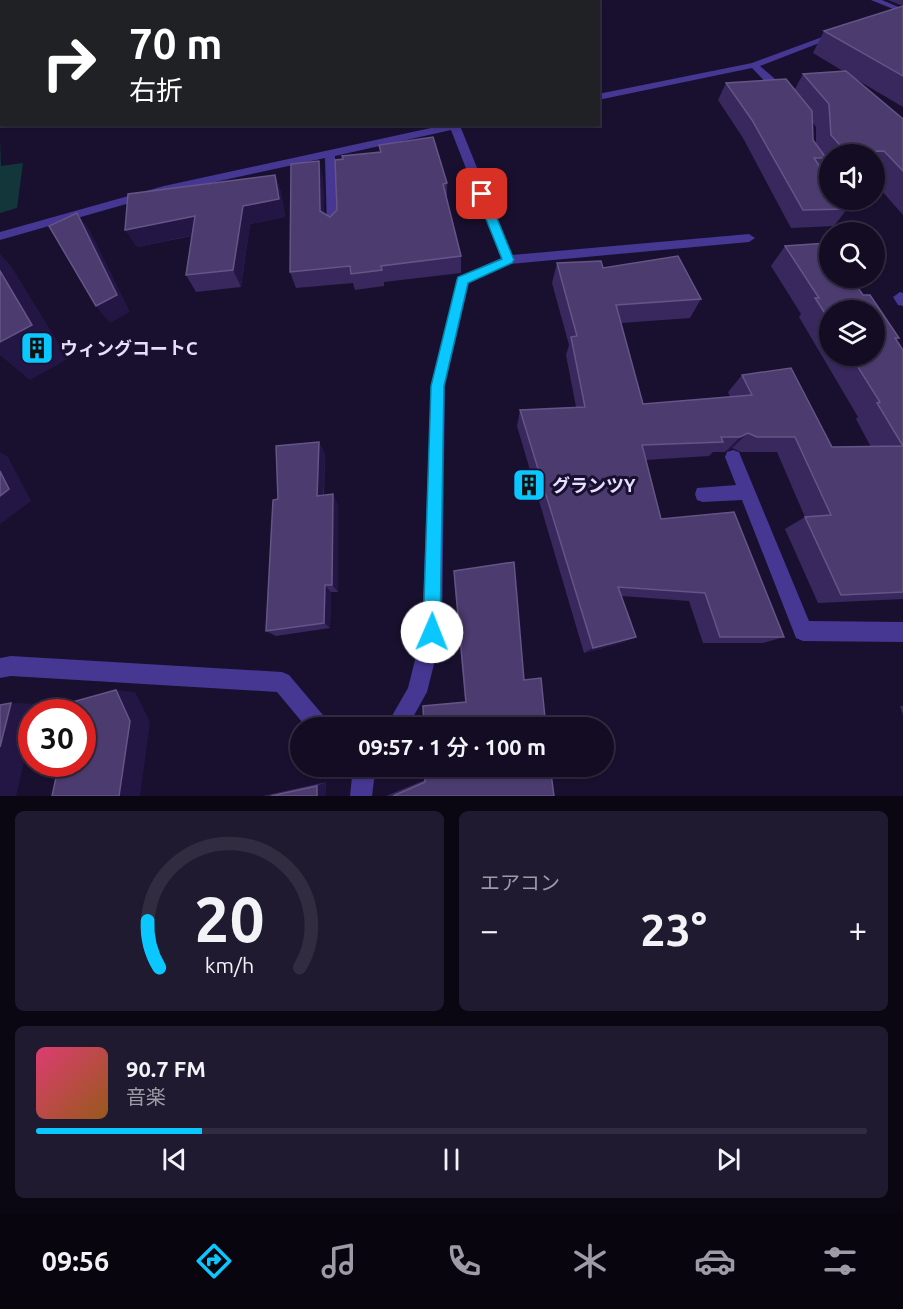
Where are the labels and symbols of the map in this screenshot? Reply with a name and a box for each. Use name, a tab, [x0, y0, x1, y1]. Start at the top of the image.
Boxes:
pin	[456, 168, 507, 219]
building icon: ウィングコートC	[19, 330, 55, 366]
place label: ウィングコートC	[60, 338, 198, 358]
building icon: グランツY	[511, 467, 547, 503]
place label: グランツY	[552, 475, 636, 495]
position arrow	[400, 600, 464, 664]
speed limit sign: 30	[18, 699, 96, 777]

